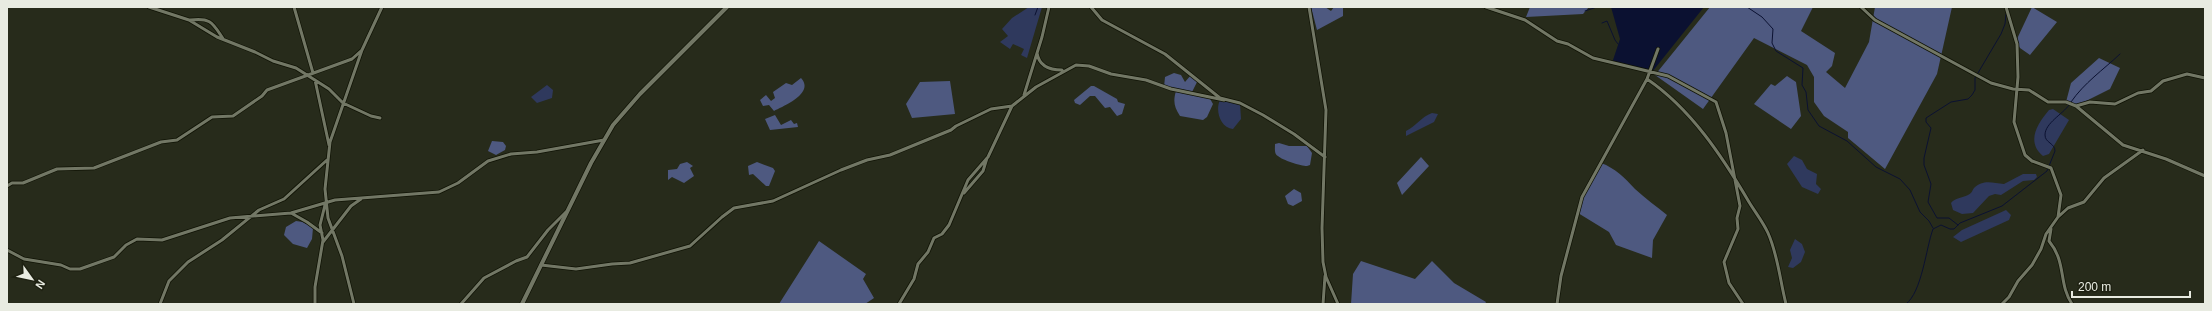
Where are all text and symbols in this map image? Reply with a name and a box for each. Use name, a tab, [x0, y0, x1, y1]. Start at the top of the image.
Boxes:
north arrow	[12, 259, 52, 299]
scale bar	[2072, 273, 2190, 299]
text: N	[33, 278, 48, 291]
text: 200 m	[2078, 280, 2111, 294]

